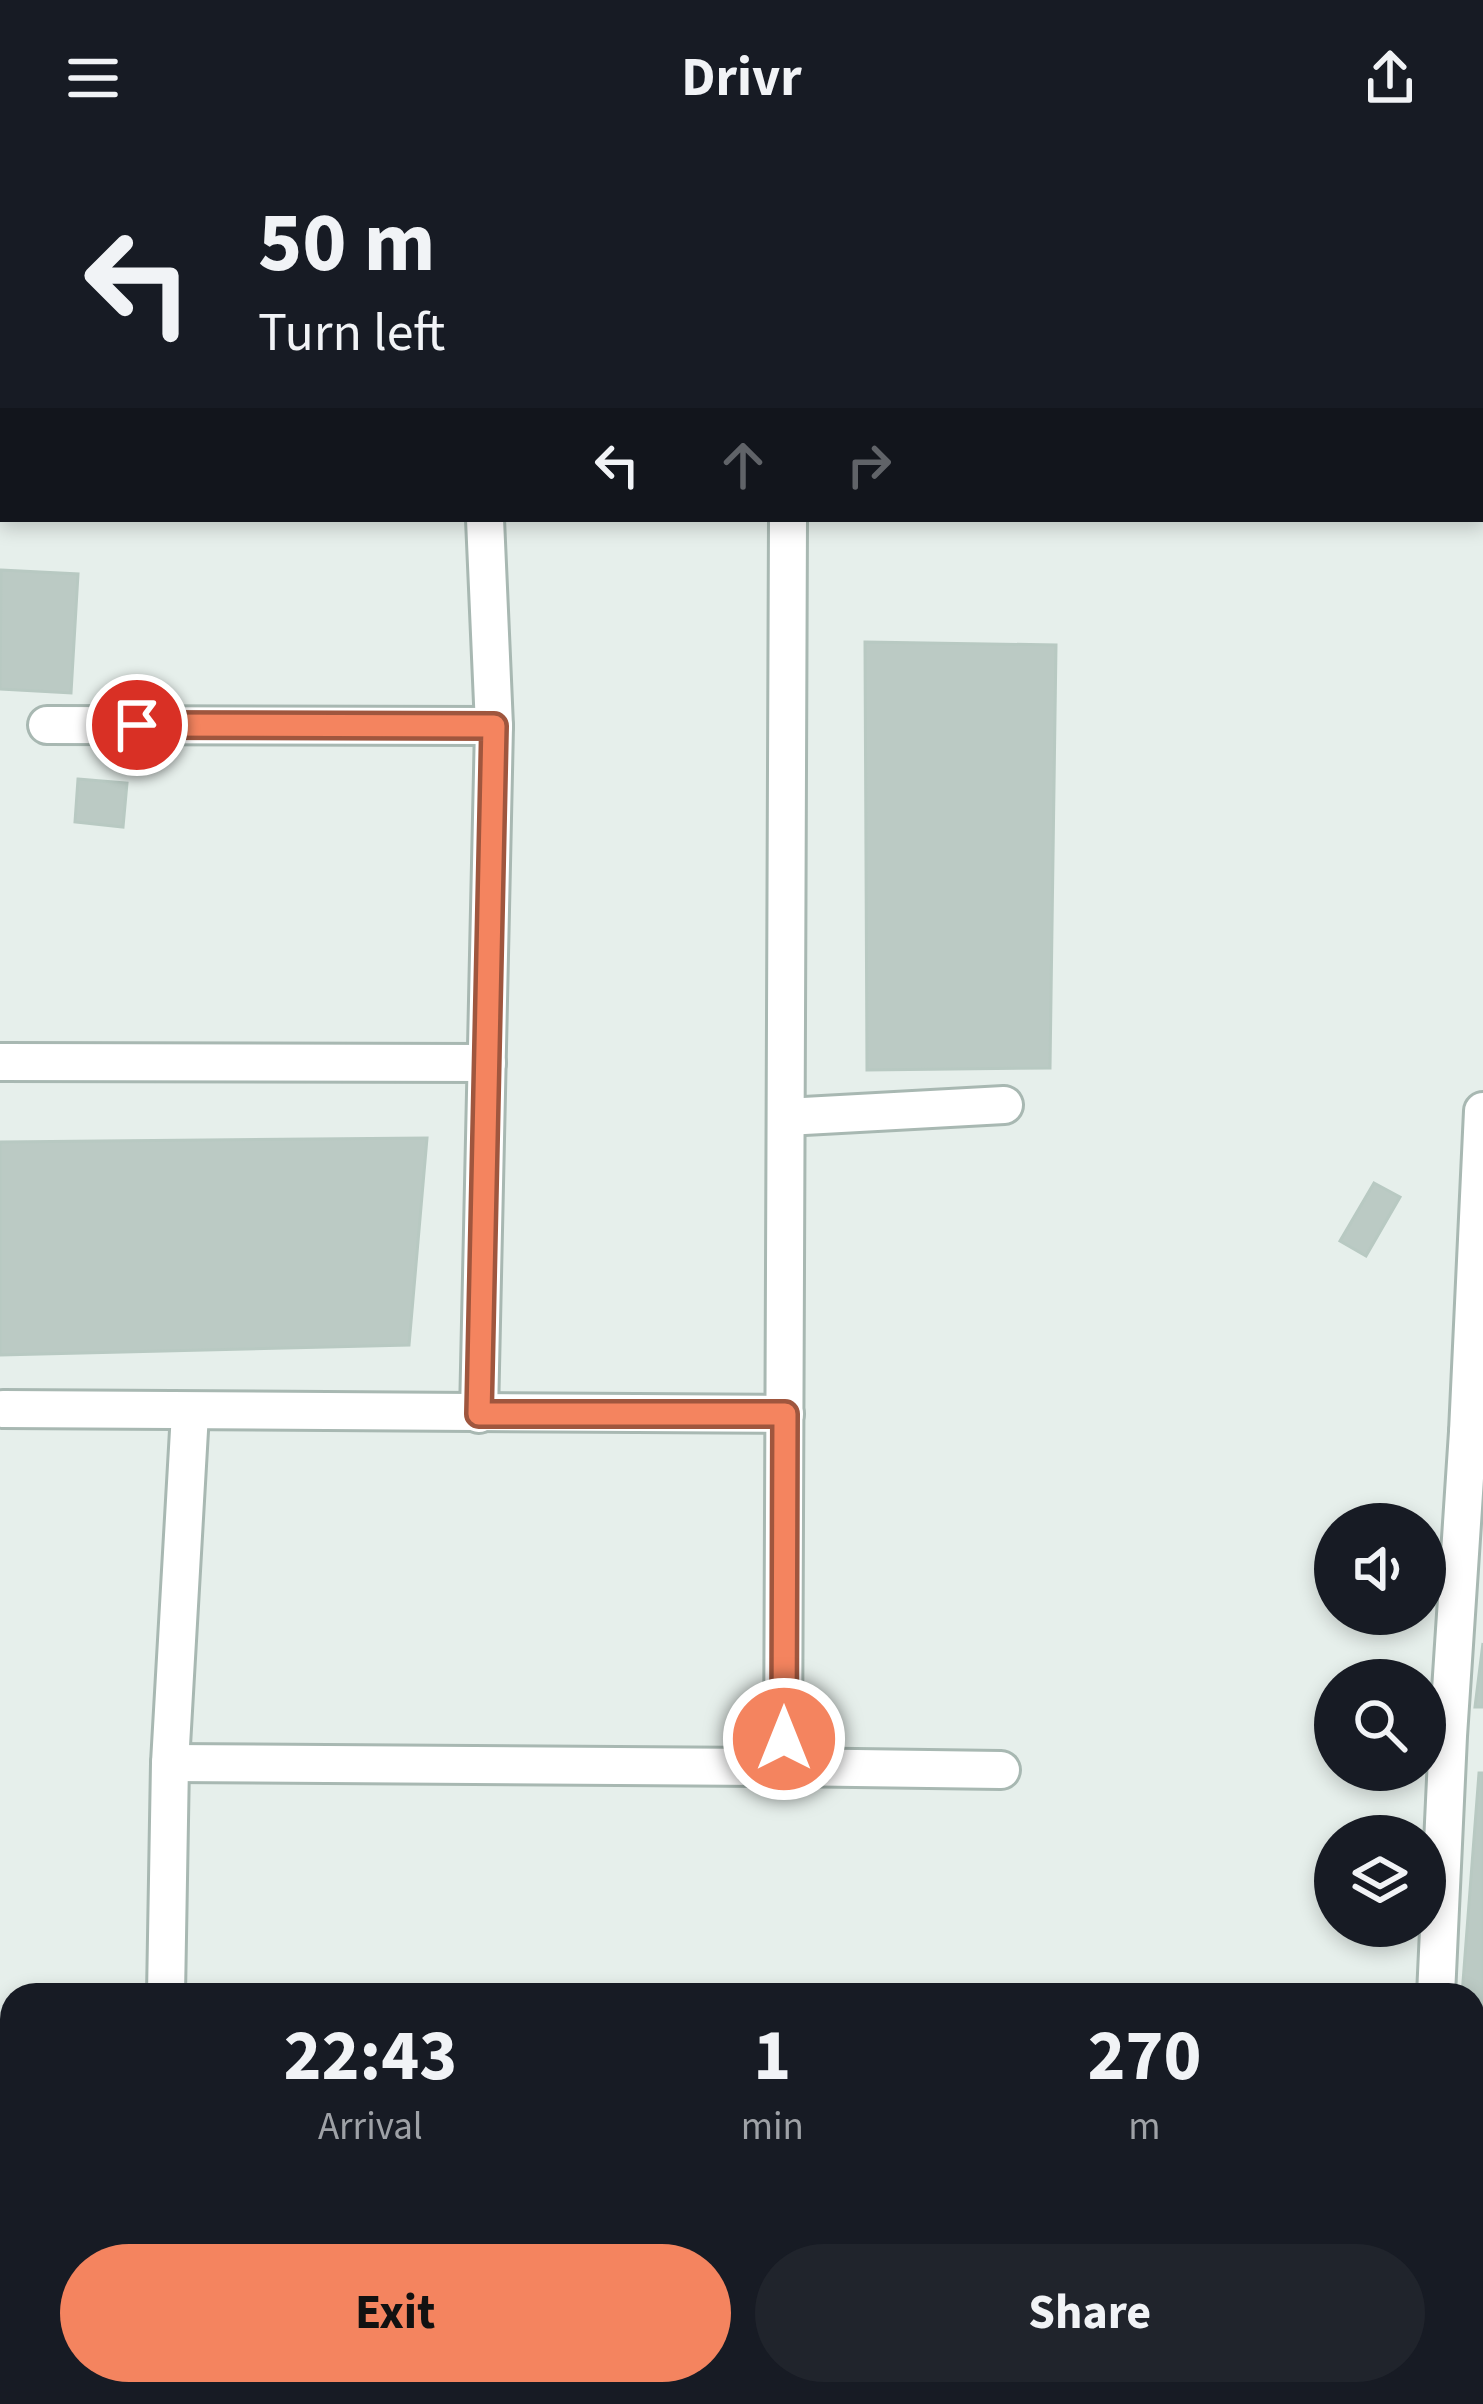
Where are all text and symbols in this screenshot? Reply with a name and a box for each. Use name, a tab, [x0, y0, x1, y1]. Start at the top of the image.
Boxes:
text: Drivr	[681, 40, 802, 117]
icon: menu	[60, 45, 126, 111]
icon: share	[1357, 45, 1423, 111]
text: 50 m	[258, 184, 436, 304]
icon: left	[60, 204, 216, 360]
text: Turn left	[258, 295, 445, 372]
icon: left	[584, 432, 650, 498]
icon: ahead	[710, 432, 776, 498]
icon: right	[836, 432, 902, 498]
pin	[86, 674, 188, 776]
icon: arrive	[104, 692, 170, 758]
map controls	[1314, 1503, 1446, 1947]
button: sound	[1314, 1503, 1446, 1635]
button: search	[1314, 1659, 1446, 1791]
position arrow	[721, 1676, 847, 1802]
button: layers	[1314, 1815, 1446, 1947]
text: 22:43	[284, 2005, 457, 2108]
text: 1	[753, 2005, 791, 2108]
text: 270	[1087, 2005, 1202, 2108]
text: Arrival	[318, 2099, 423, 2155]
text: min	[741, 2099, 804, 2155]
text: m	[1128, 2099, 1161, 2155]
button: Exit	[60, 2244, 731, 2382]
button: Share	[755, 2244, 1425, 2382]

